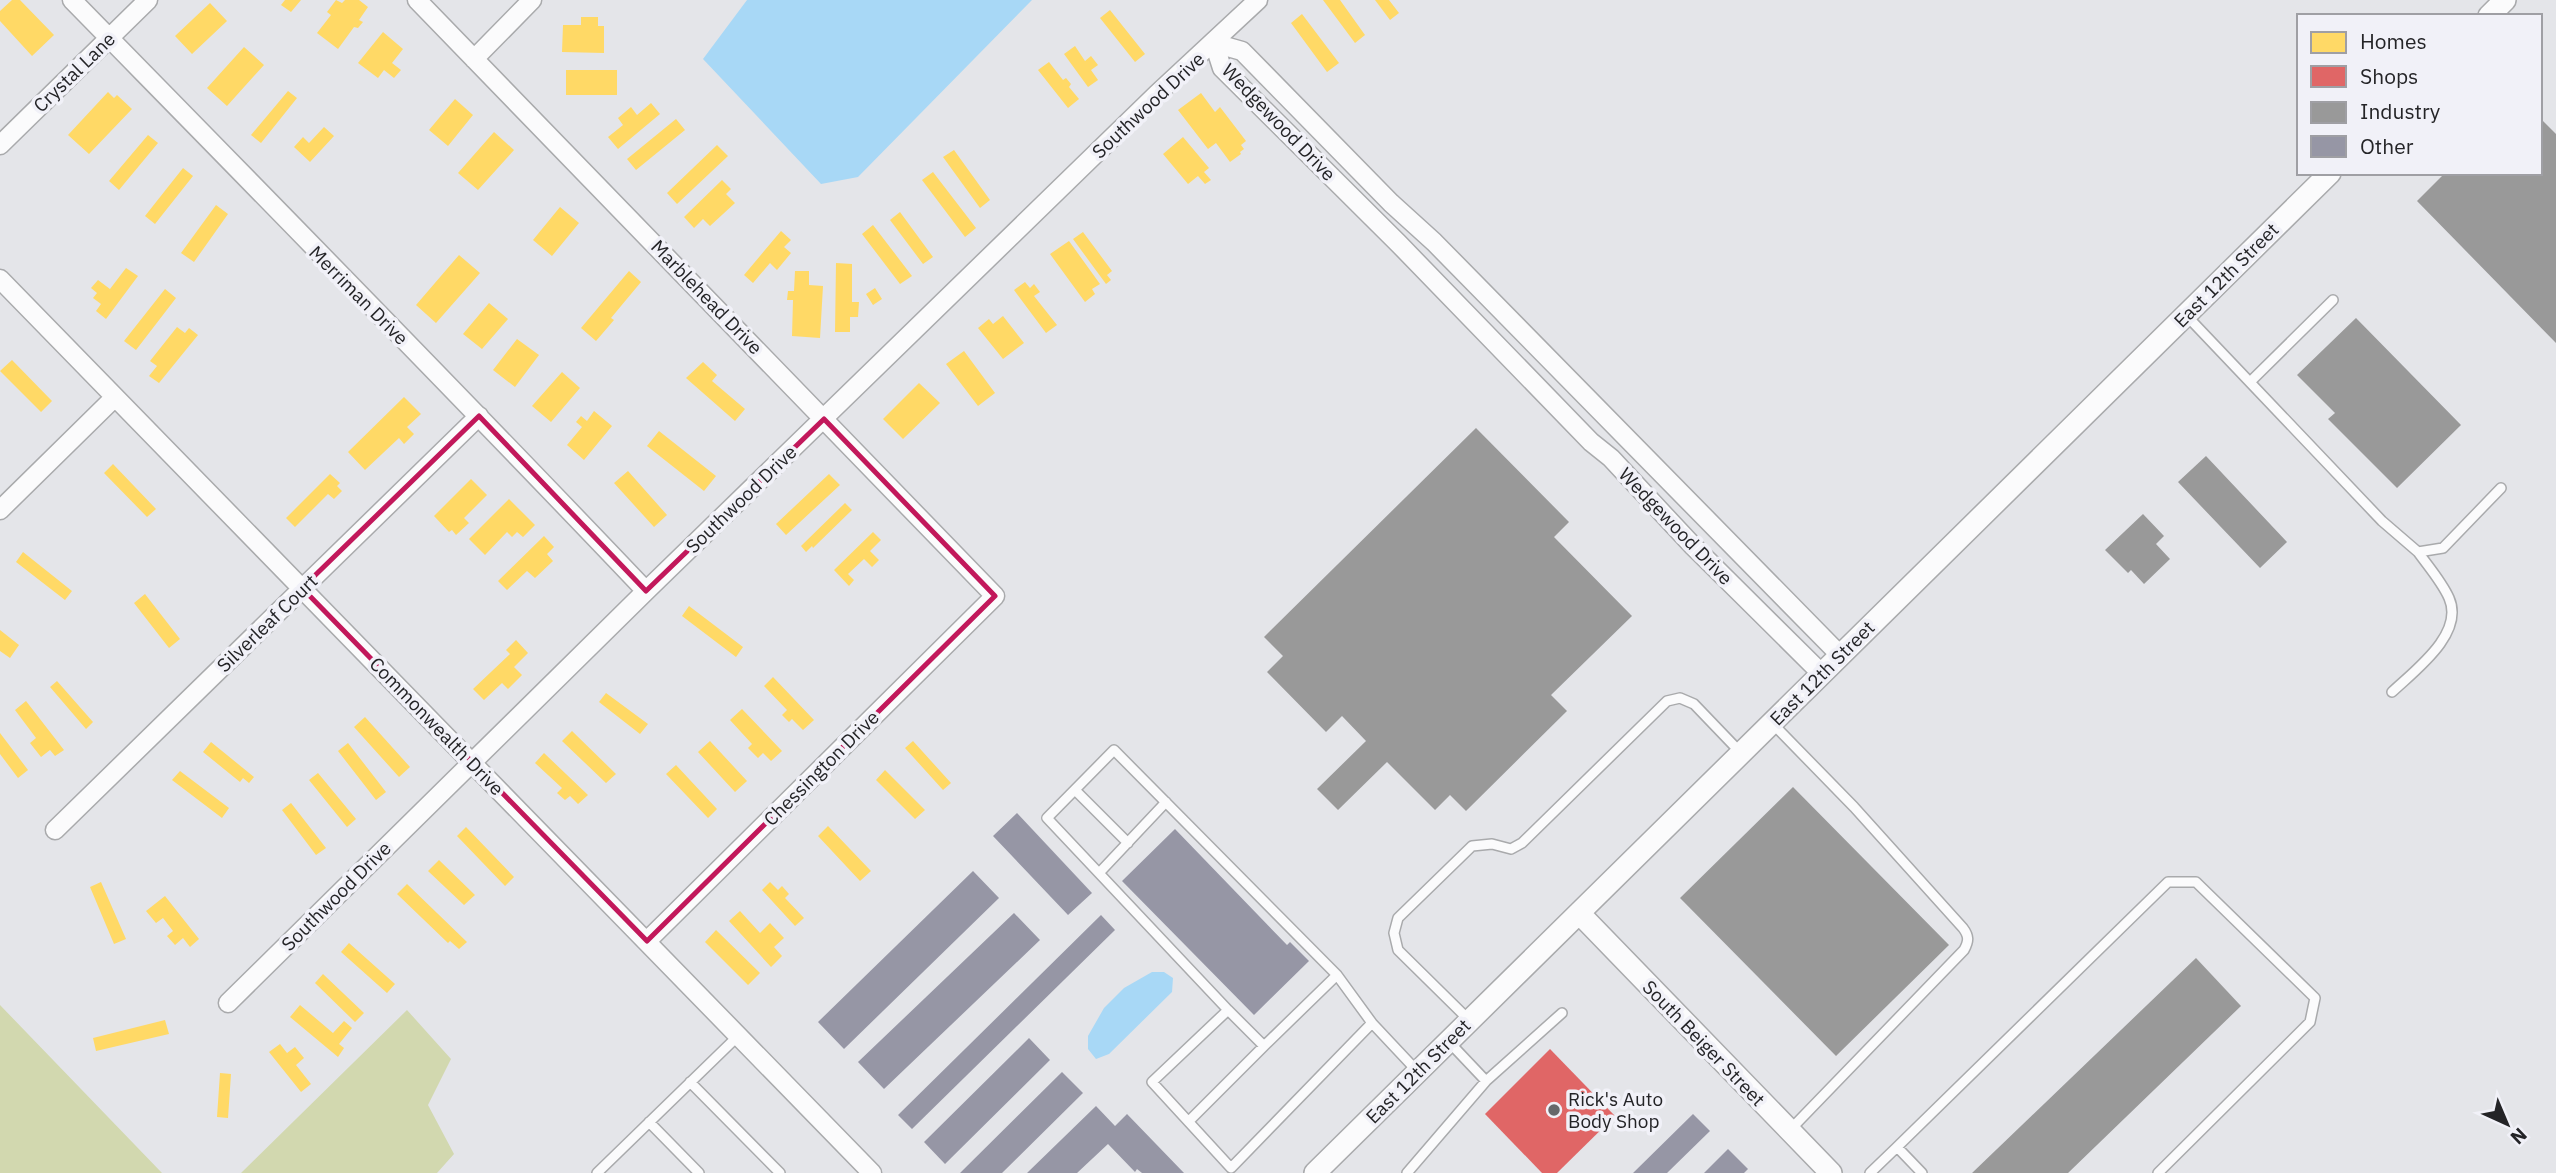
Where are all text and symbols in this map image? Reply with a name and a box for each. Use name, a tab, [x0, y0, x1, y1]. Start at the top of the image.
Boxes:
legend	[2297, 14, 2542, 175]
street label: Crystal Lane	[28, 27, 120, 117]
text: Homes	[2360, 27, 2427, 55]
street label: Southwood Drive	[1087, 47, 1209, 163]
street label: Wedgewood Drive	[1217, 58, 1341, 186]
text: Shops	[2360, 62, 2418, 90]
text: Industry	[2360, 97, 2441, 125]
text: Other	[2360, 132, 2414, 160]
street label: East 12th Street	[2169, 218, 2283, 332]
street label: Marblehead Drive	[646, 235, 768, 359]
street label: Merriman Drive	[304, 240, 414, 350]
street label: Southwood Drive	[680, 440, 802, 558]
street label: Wedgewood Drive	[1614, 462, 1738, 590]
street label: Silverleaf Court	[212, 569, 322, 677]
street label: East 12th Street	[1765, 616, 1879, 730]
street label: Commonwealth Drive	[365, 652, 509, 800]
street label: Chessington Drive	[758, 705, 884, 831]
street label: Southwood Drive	[276, 836, 396, 956]
street label: South Beiger Street	[1638, 975, 1770, 1111]
street label: East 12th Street	[1361, 1014, 1475, 1128]
place label: Rick's Auto Body Shop	[1568, 1087, 1663, 1133]
north arrow	[2472, 1089, 2542, 1159]
marker: Rick's Auto Body Shop	[1546, 1102, 1562, 1118]
text: N	[2506, 1123, 2532, 1150]

